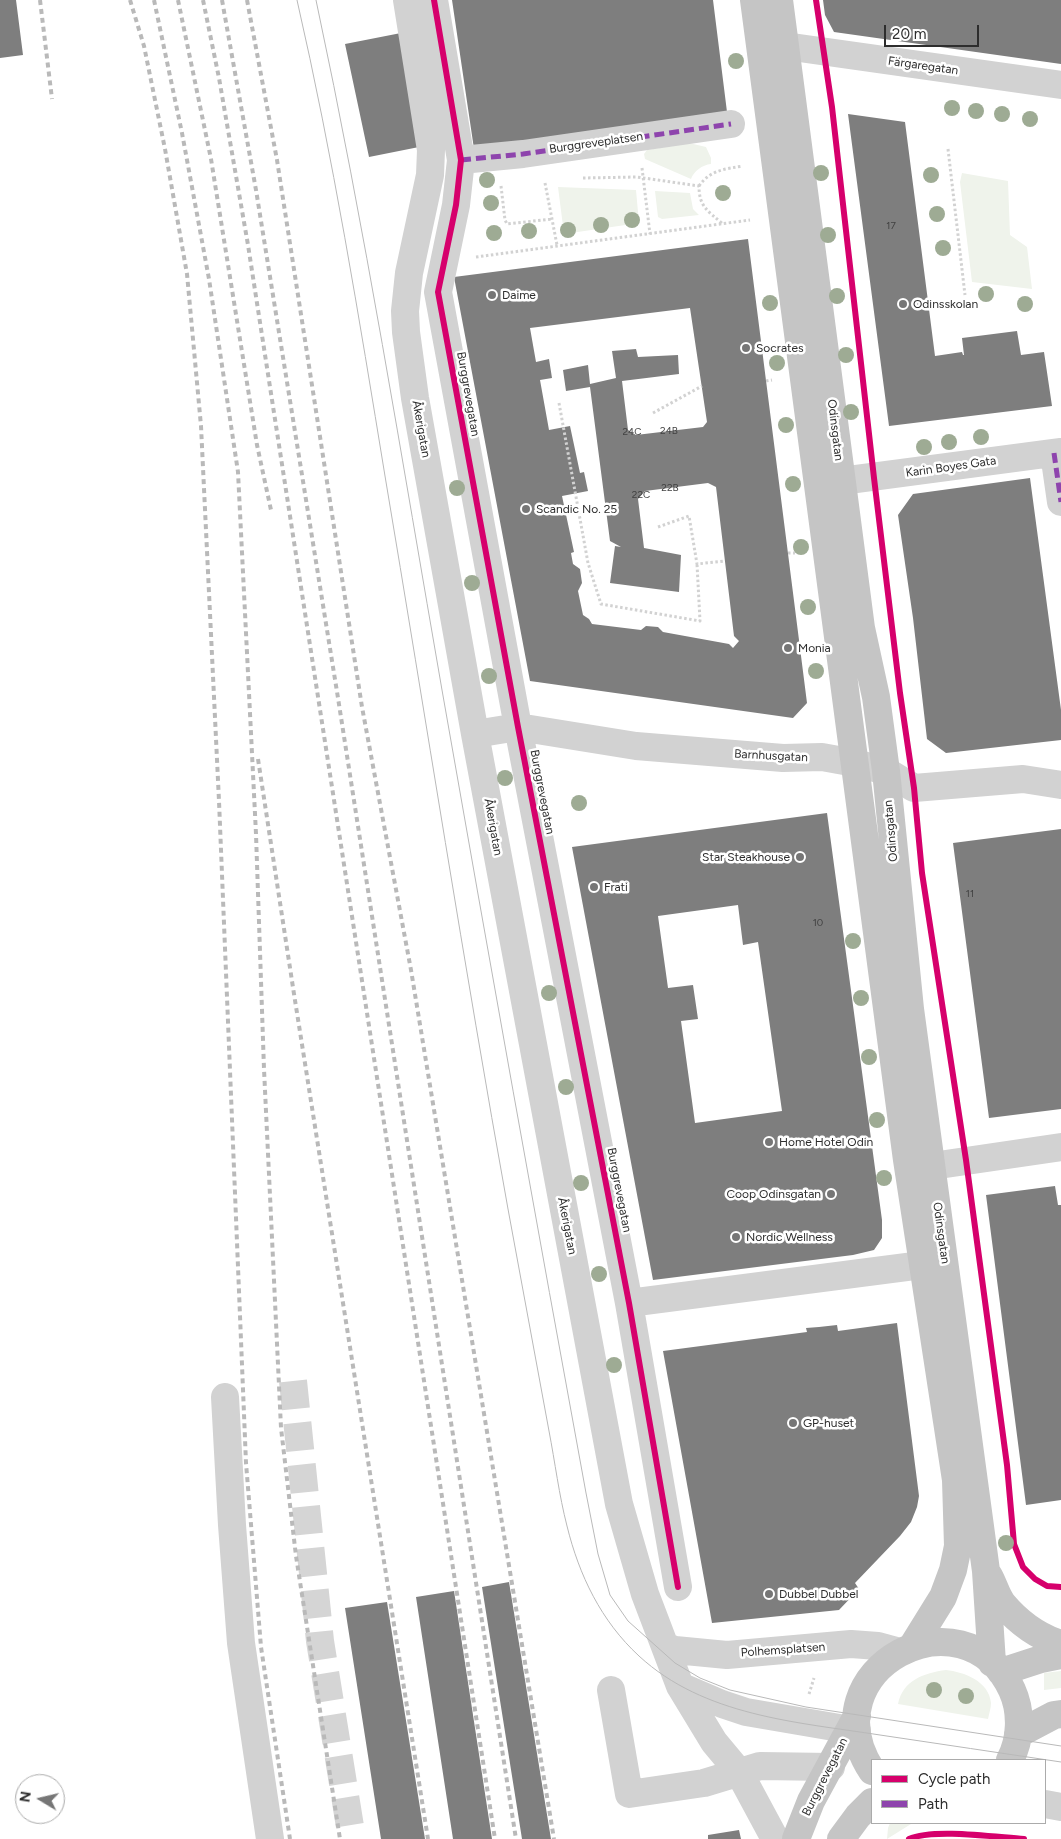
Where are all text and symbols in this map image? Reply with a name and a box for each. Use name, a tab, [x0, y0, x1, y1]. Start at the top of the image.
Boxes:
scale bar	[886, 15, 981, 47]
text: 20 m	[892, 25, 926, 43]
street label: Färgaregatan	[887, 54, 959, 78]
street label: Burggreveplatsen	[548, 129, 644, 157]
house number: 17	[886, 220, 896, 232]
place label: Daime	[502, 288, 536, 302]
marker: Daime	[486, 289, 498, 301]
place label: Odinsskolan	[913, 297, 978, 311]
marker: Odinsskolan	[897, 298, 909, 310]
place label: Socrates	[756, 341, 804, 355]
marker: Socrates	[740, 342, 752, 354]
street label: Burggrevegatan	[453, 351, 483, 437]
street label: Odinsgatan	[824, 398, 846, 462]
street label: Åkerigatan	[409, 399, 433, 459]
house number: 24B	[660, 425, 678, 437]
house number: 24C	[622, 426, 642, 438]
street label: Karin Boyes Gata	[905, 454, 997, 480]
house number: 22B	[661, 482, 679, 494]
house number: 22C	[632, 489, 650, 501]
place label: Scandic No. 25	[536, 502, 617, 516]
marker: Scandic No. 25	[520, 503, 532, 515]
place label: Monia	[798, 641, 831, 655]
marker: Monia	[782, 642, 794, 654]
street label: Barnhusgatan	[734, 747, 808, 765]
street label: Burggrevegatan	[527, 749, 557, 835]
street label: Åkerigatan	[481, 797, 505, 857]
street label: Odinsgatan	[881, 800, 901, 862]
place label: Star Steakhouse	[702, 850, 790, 864]
marker: Star Steakhouse	[794, 851, 806, 863]
place label: Frati	[604, 880, 628, 894]
marker: Frati	[588, 881, 600, 893]
house number: 11	[966, 888, 974, 900]
house number: 10	[813, 917, 823, 929]
place label: Home Hotel Odin	[779, 1135, 873, 1149]
marker: Home Hotel Odin	[763, 1136, 775, 1148]
street label: Burggrevegatan	[604, 1147, 634, 1233]
place label: Coop Odinsgatan	[726, 1187, 821, 1201]
marker: Coop Odinsgatan	[825, 1188, 837, 1200]
street label: Åkerigatan	[554, 1196, 580, 1256]
street label: Odinsgatan	[930, 1201, 952, 1265]
place label: Nordic Wellness	[746, 1230, 833, 1244]
marker: Nordic Wellness	[730, 1231, 742, 1243]
place label: GP-huset	[803, 1416, 854, 1430]
marker: GP-huset	[787, 1417, 799, 1429]
place label: Dubbel Dubbel	[779, 1587, 858, 1601]
marker: Dubbel Dubbel	[763, 1588, 775, 1600]
street label: Polhemsplatsen	[740, 1640, 826, 1660]
street label: Burggrevegatan	[799, 1736, 851, 1818]
legend	[871, 1759, 1046, 1824]
text: Cycle path	[918, 1770, 990, 1788]
north arrow	[15, 1774, 65, 1824]
text: N	[16, 1790, 35, 1803]
text: Path	[918, 1795, 948, 1813]

